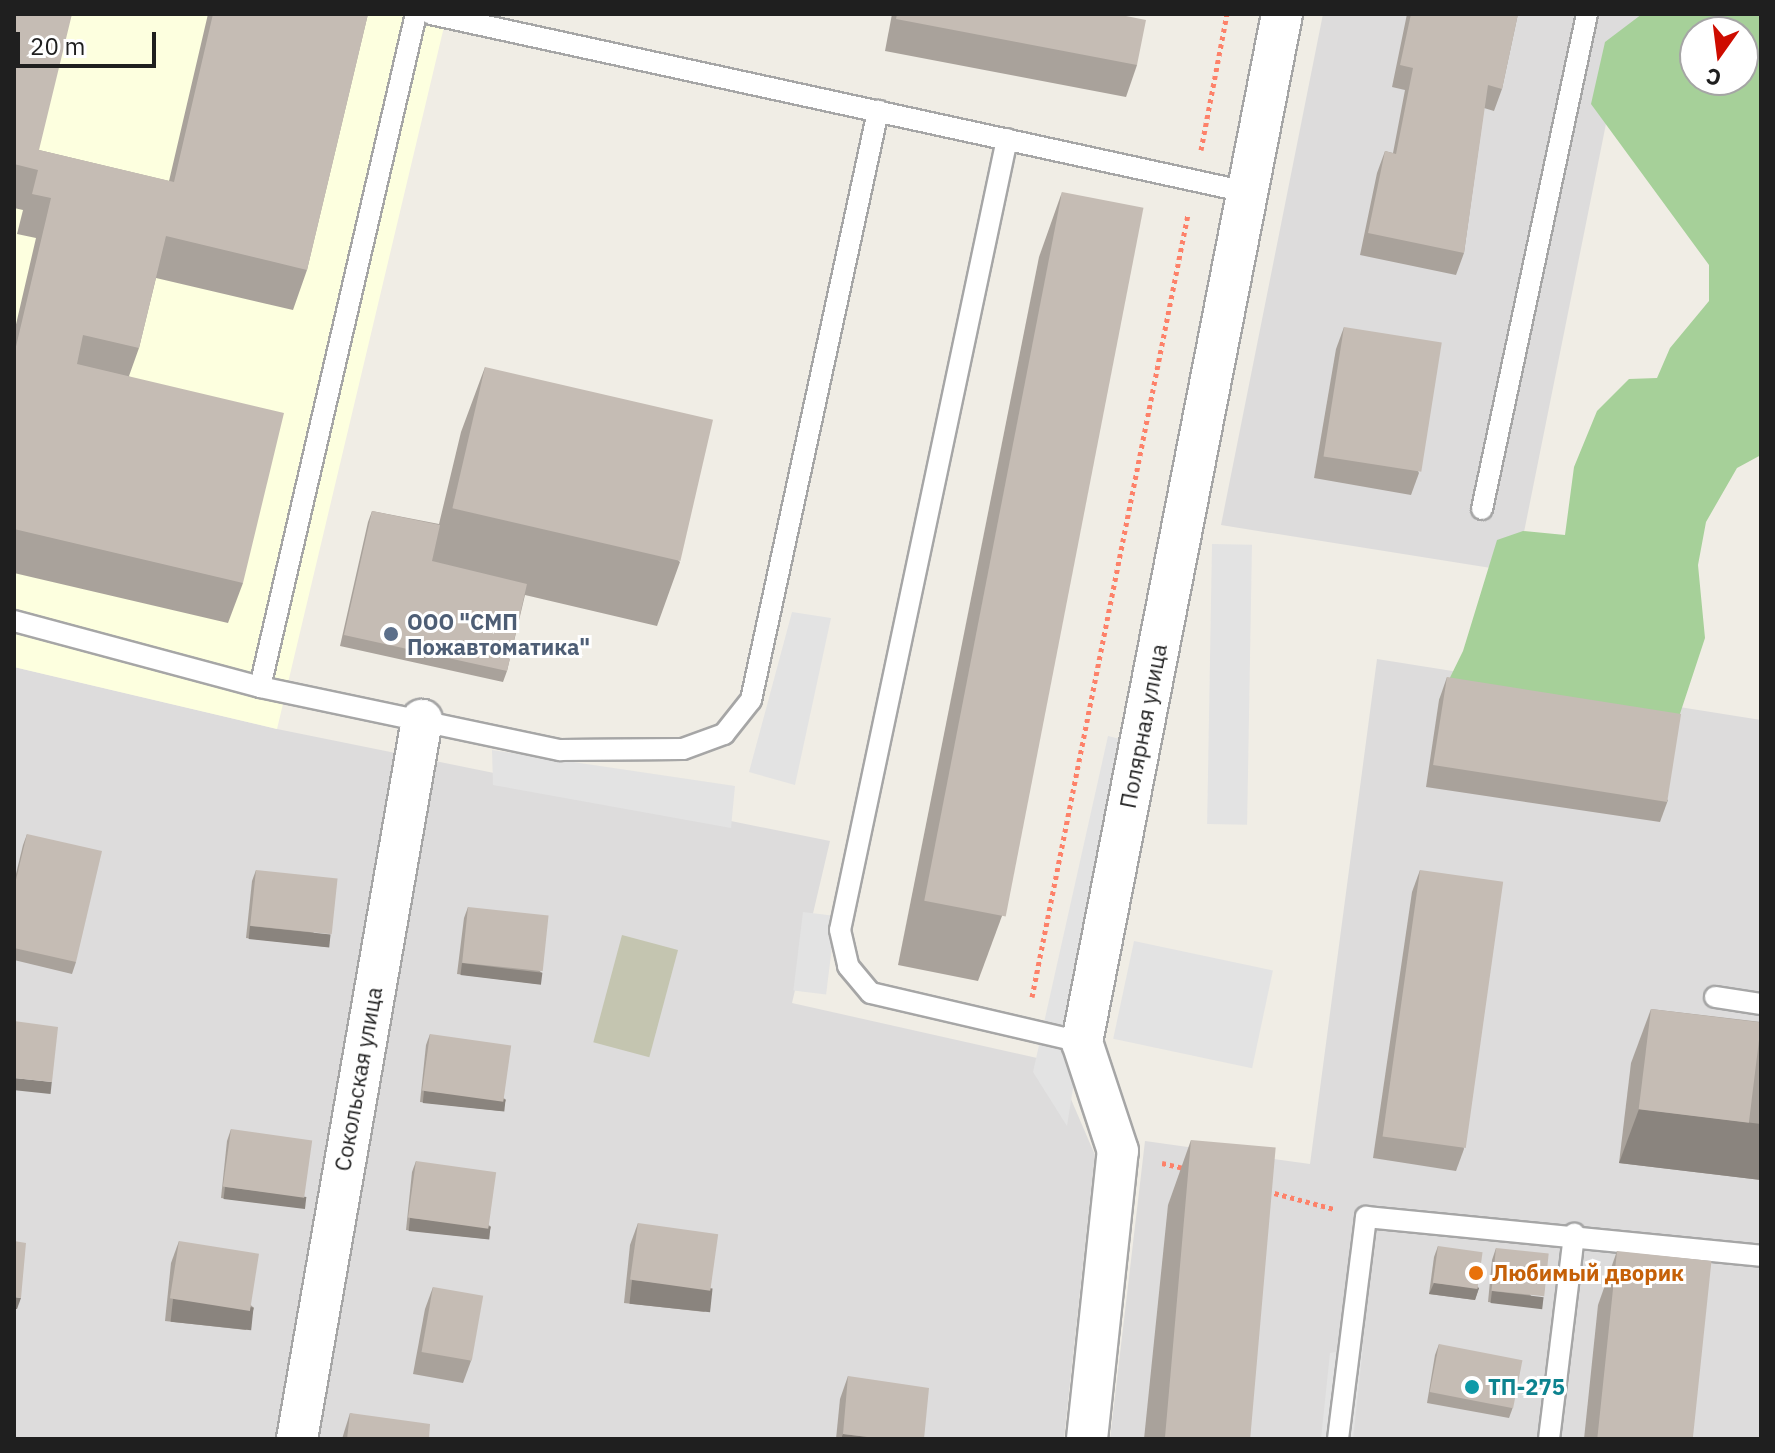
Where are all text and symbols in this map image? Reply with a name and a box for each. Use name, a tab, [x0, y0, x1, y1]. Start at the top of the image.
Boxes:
scale bar	[20, 16, 160, 66]
north arrow	[1679, 16, 1759, 96]
text: 20 m	[30, 30, 85, 62]
text: С	[1703, 62, 1724, 94]
place label: ООО "СМП Пожавтоматика"	[407, 608, 590, 660]
marker: ООО "СМП Пожавтоматика"	[382, 625, 400, 643]
street label: Полярная улица	[1114, 642, 1172, 810]
street label: Сокольская улица	[329, 985, 387, 1173]
place label: Любимый дворик	[1492, 1260, 1684, 1286]
marker: Любимый дворик	[1467, 1264, 1485, 1282]
place label: ТП-275	[1488, 1374, 1565, 1400]
marker: ТП-275	[1463, 1378, 1481, 1396]

